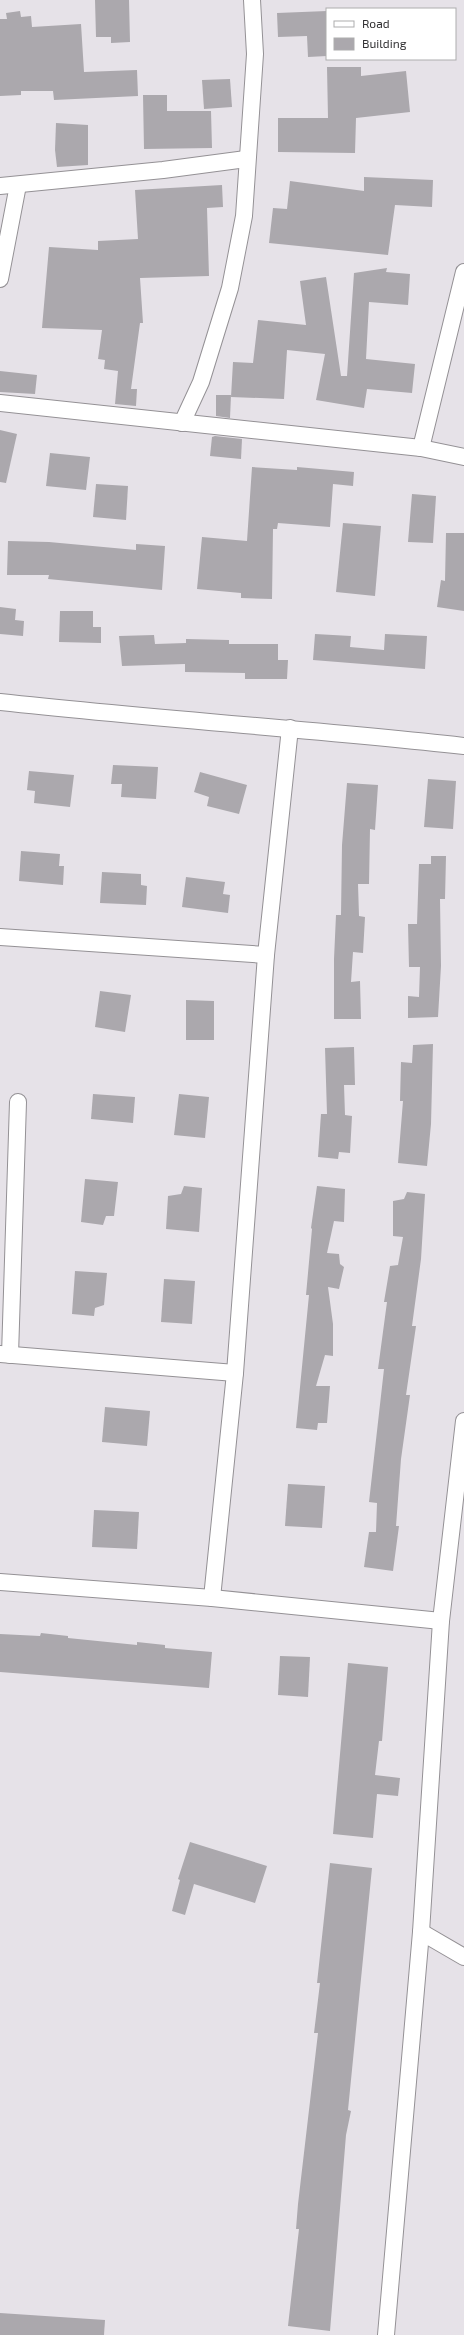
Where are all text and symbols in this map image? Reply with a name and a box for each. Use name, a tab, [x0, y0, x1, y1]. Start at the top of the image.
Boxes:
legend	[326, 8, 456, 60]
text: Road	[362, 16, 390, 30]
text: Building	[362, 36, 407, 50]

